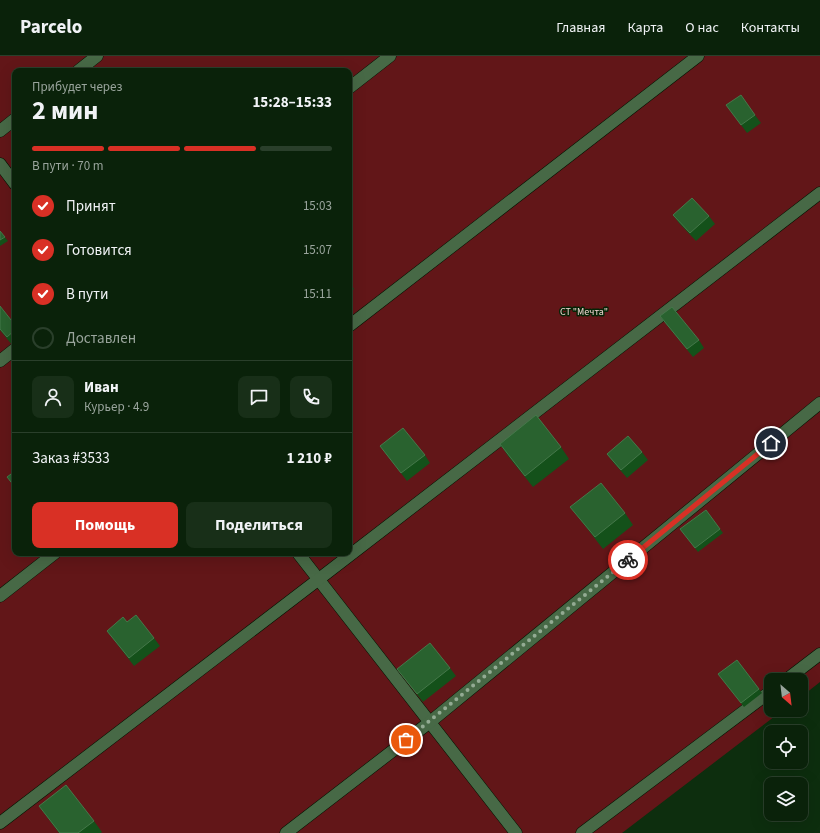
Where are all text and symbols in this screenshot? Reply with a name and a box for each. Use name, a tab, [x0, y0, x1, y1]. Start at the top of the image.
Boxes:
text: Parcelo	[20, 14, 82, 41]
text: Главная	[556, 18, 605, 38]
text: Карта	[627, 18, 663, 38]
text: О нас	[685, 18, 719, 38]
text: Контакты	[741, 18, 800, 38]
text: Прибудет через	[32, 78, 122, 96]
text: 2 мин	[32, 92, 98, 129]
text: 15:28–15:33	[252, 92, 332, 113]
text: В пути · 70 m	[32, 157, 104, 175]
icon: check	[32, 195, 54, 217]
text: Принят	[66, 196, 116, 217]
text: 15:03	[303, 197, 332, 215]
icon: check	[32, 239, 54, 261]
text: Готовится	[66, 240, 132, 261]
text: 15:07	[303, 241, 332, 259]
icon: check	[32, 283, 54, 305]
text: В пути	[66, 284, 109, 305]
text: 15:11	[303, 285, 332, 303]
park label: СТ "Мечта"	[560, 305, 608, 319]
text: Доставлен	[66, 328, 136, 349]
button: person	[32, 376, 74, 418]
button: chat	[238, 376, 280, 418]
button: phone	[290, 376, 332, 418]
text: Иван	[84, 377, 119, 398]
text: Курьер · 4.9	[84, 398, 149, 416]
pin	[754, 426, 788, 460]
icon: home	[760, 432, 782, 454]
text: Заказ #3533	[32, 448, 110, 469]
text: 1 210 ₽	[286, 448, 332, 469]
button: Помощь	[32, 502, 178, 548]
button: Поделиться	[186, 502, 332, 548]
courier	[608, 540, 648, 580]
icon: bike	[617, 549, 639, 571]
north arrow	[764, 673, 808, 717]
map controls	[764, 673, 808, 821]
pin	[389, 723, 423, 757]
button: locate	[764, 725, 808, 769]
icon: bag	[395, 729, 417, 751]
button: layers	[764, 777, 808, 821]

